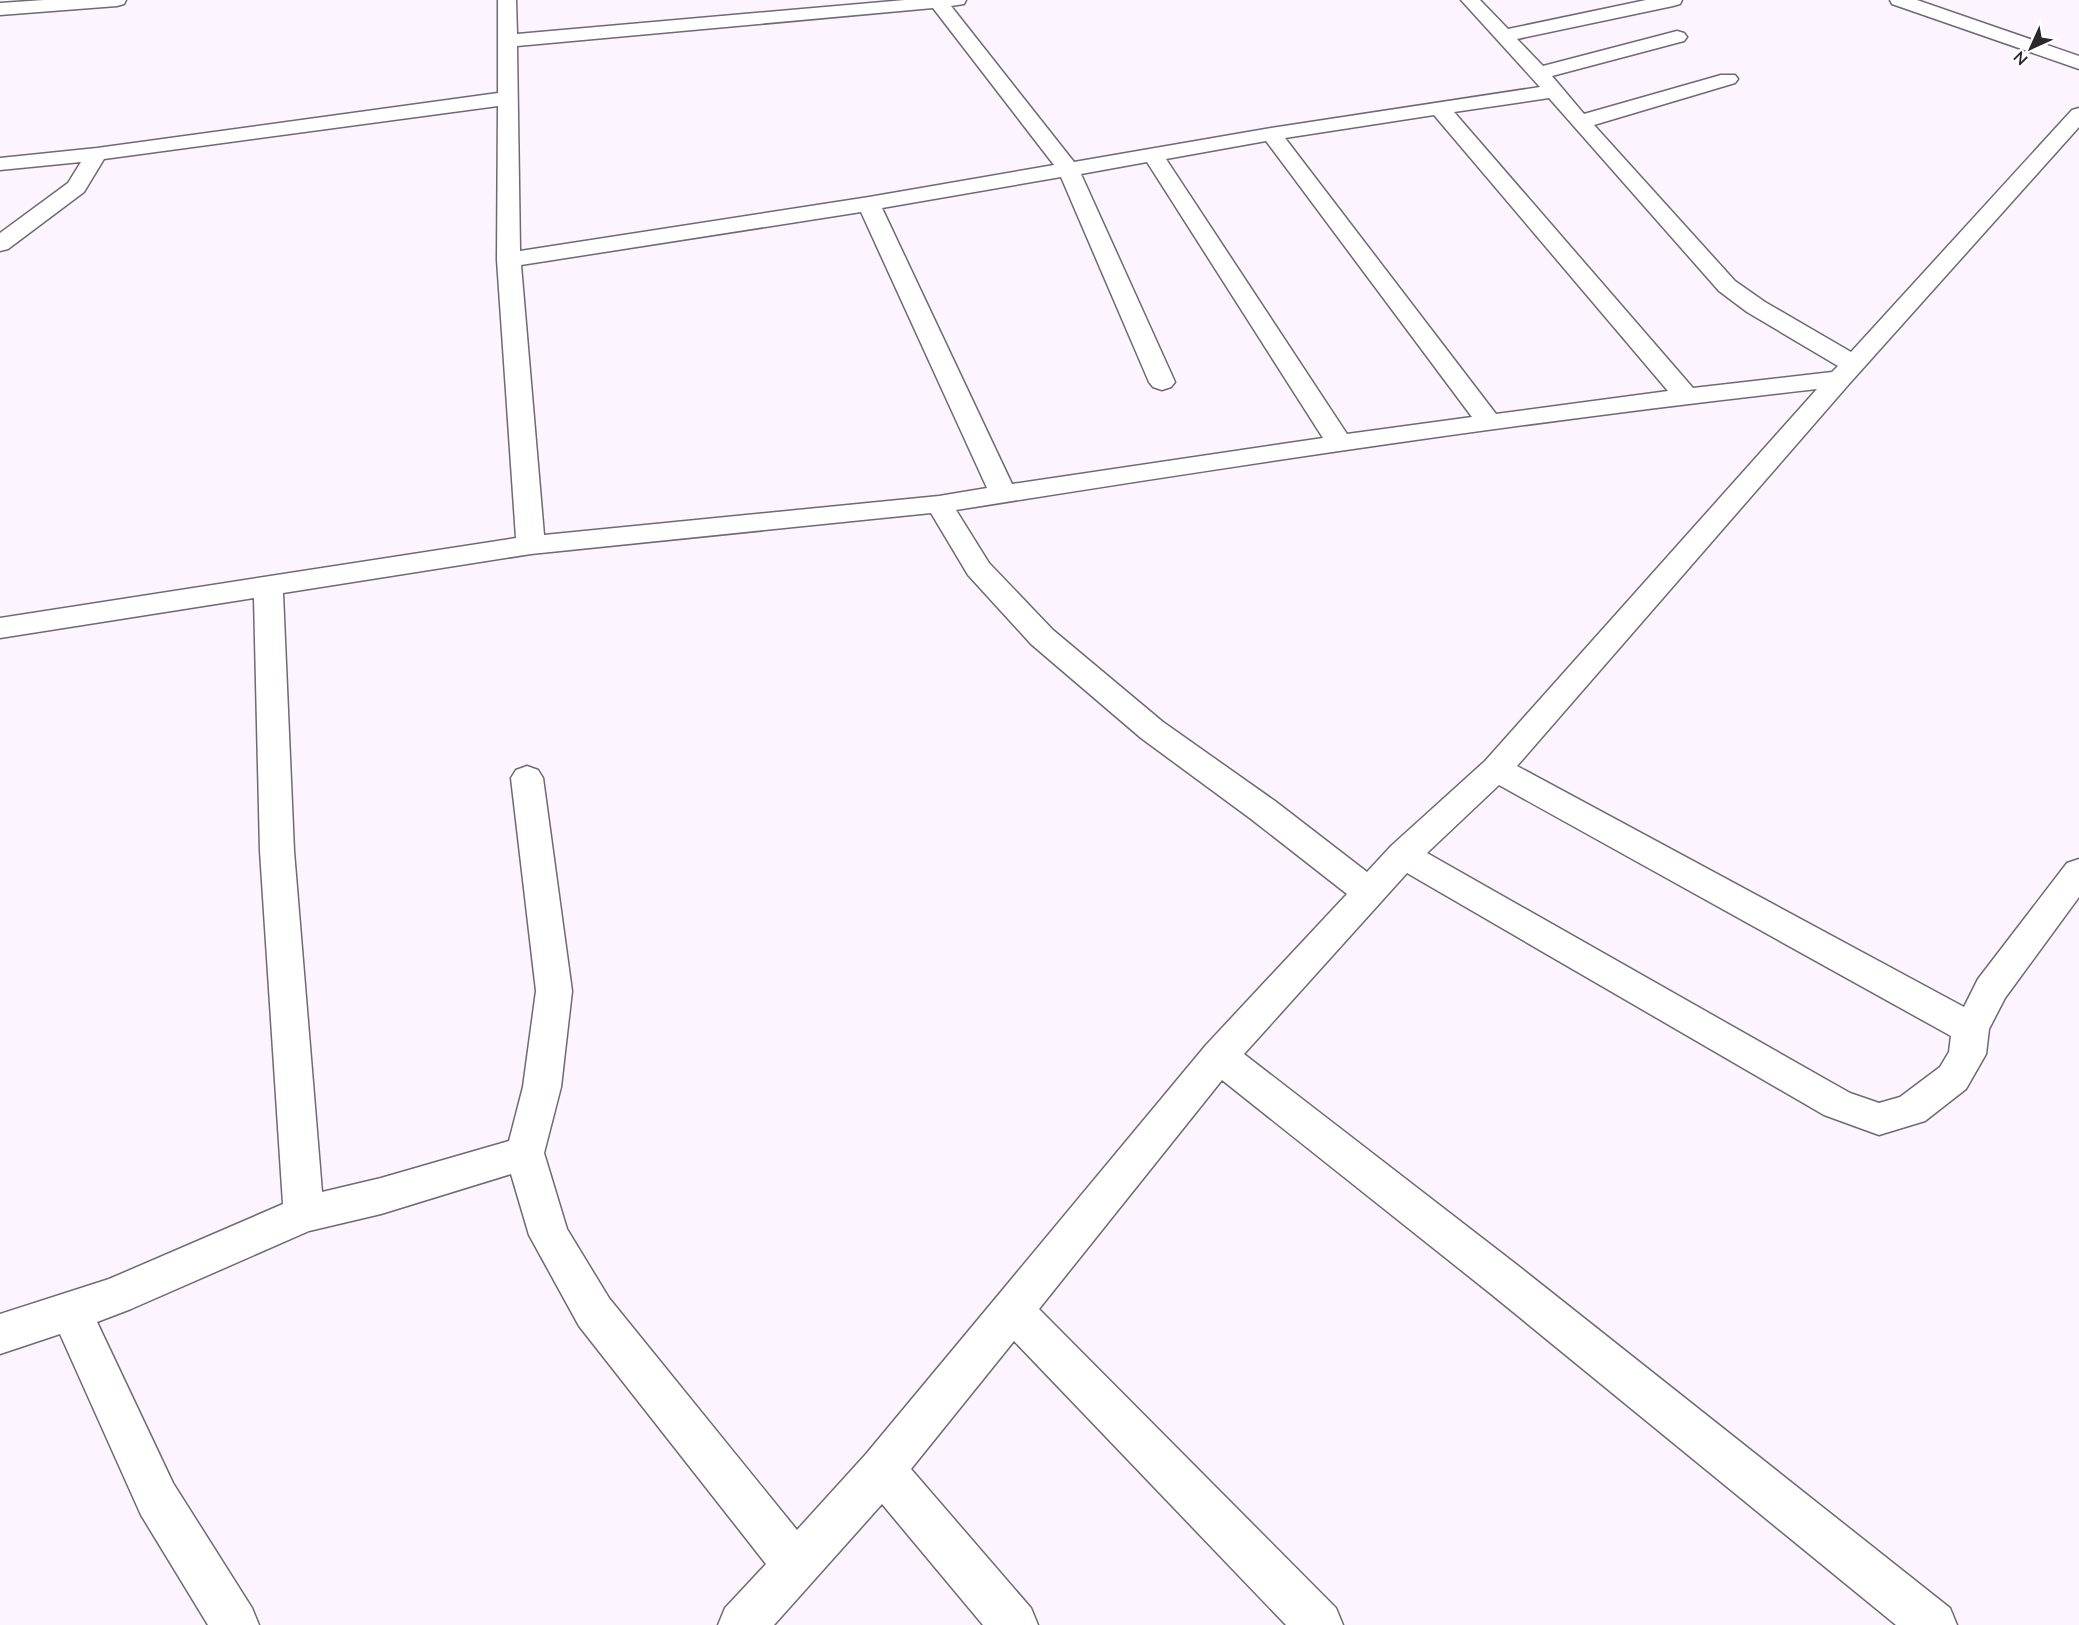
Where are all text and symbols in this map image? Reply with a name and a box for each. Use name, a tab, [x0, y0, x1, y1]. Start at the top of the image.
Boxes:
north arrow	[2001, 18, 2061, 78]
text: N	[2009, 46, 2033, 70]

